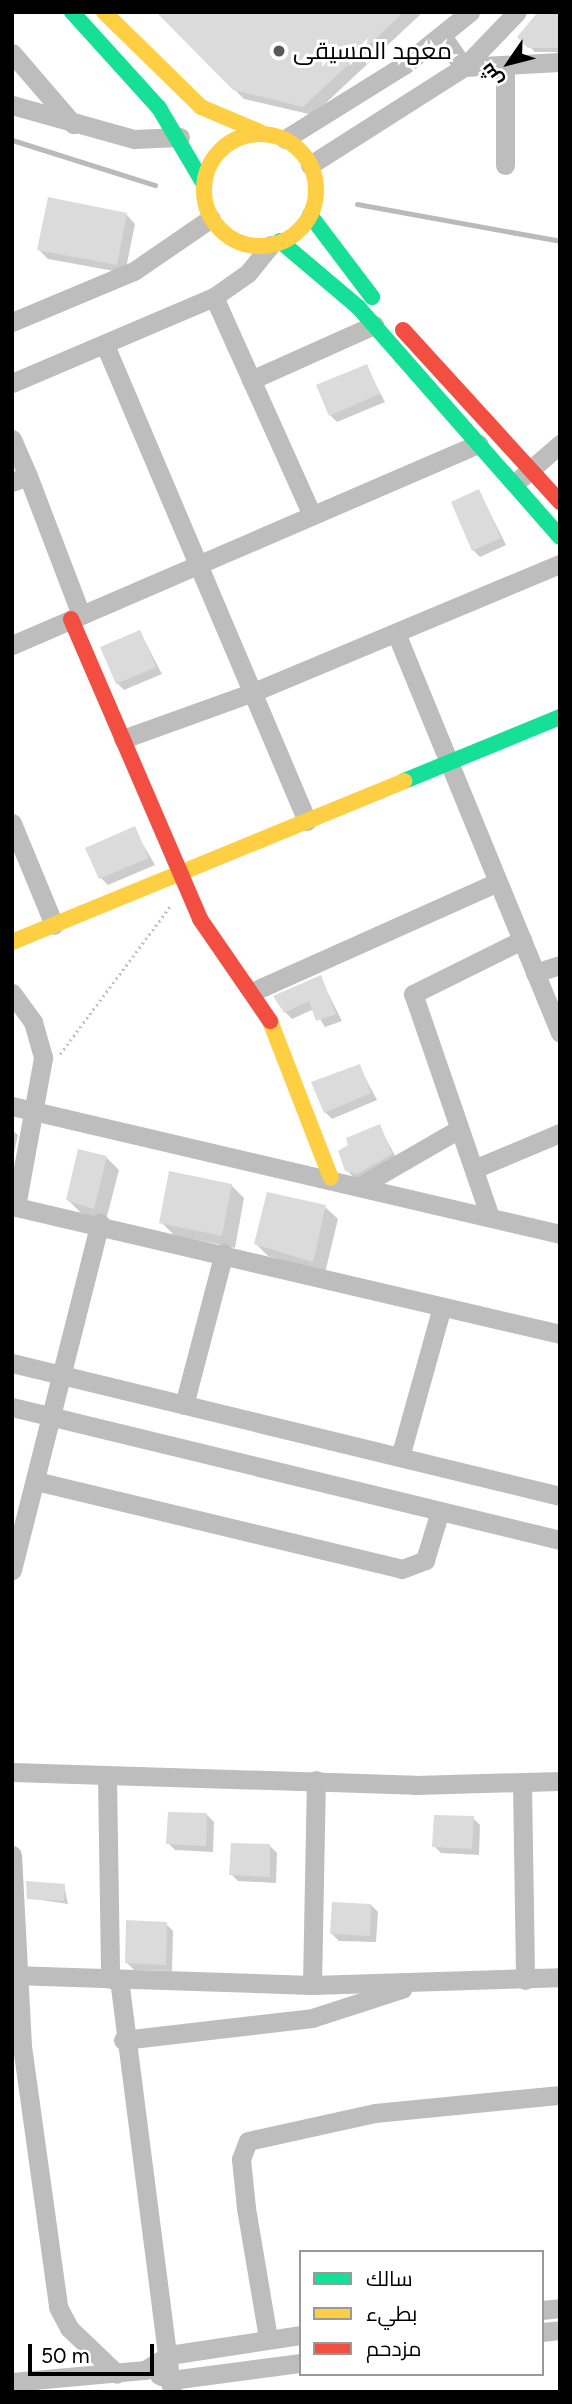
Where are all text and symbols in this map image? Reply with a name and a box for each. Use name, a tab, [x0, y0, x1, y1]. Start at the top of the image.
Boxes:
north arrow	[474, 28, 544, 98]
place label: معهد المسيقى	[293, 37, 452, 65]
marker: معهد المسيقى	[271, 43, 287, 59]
text: ش	[475, 59, 508, 92]
legend	[299, 2250, 544, 2376]
text: سالك	[366, 2266, 413, 2291]
text: بطيء	[366, 2301, 417, 2326]
scale bar	[32, 2330, 158, 2374]
text: مزدحم	[366, 2336, 421, 2361]
text: 50 m	[41, 2343, 90, 2368]

